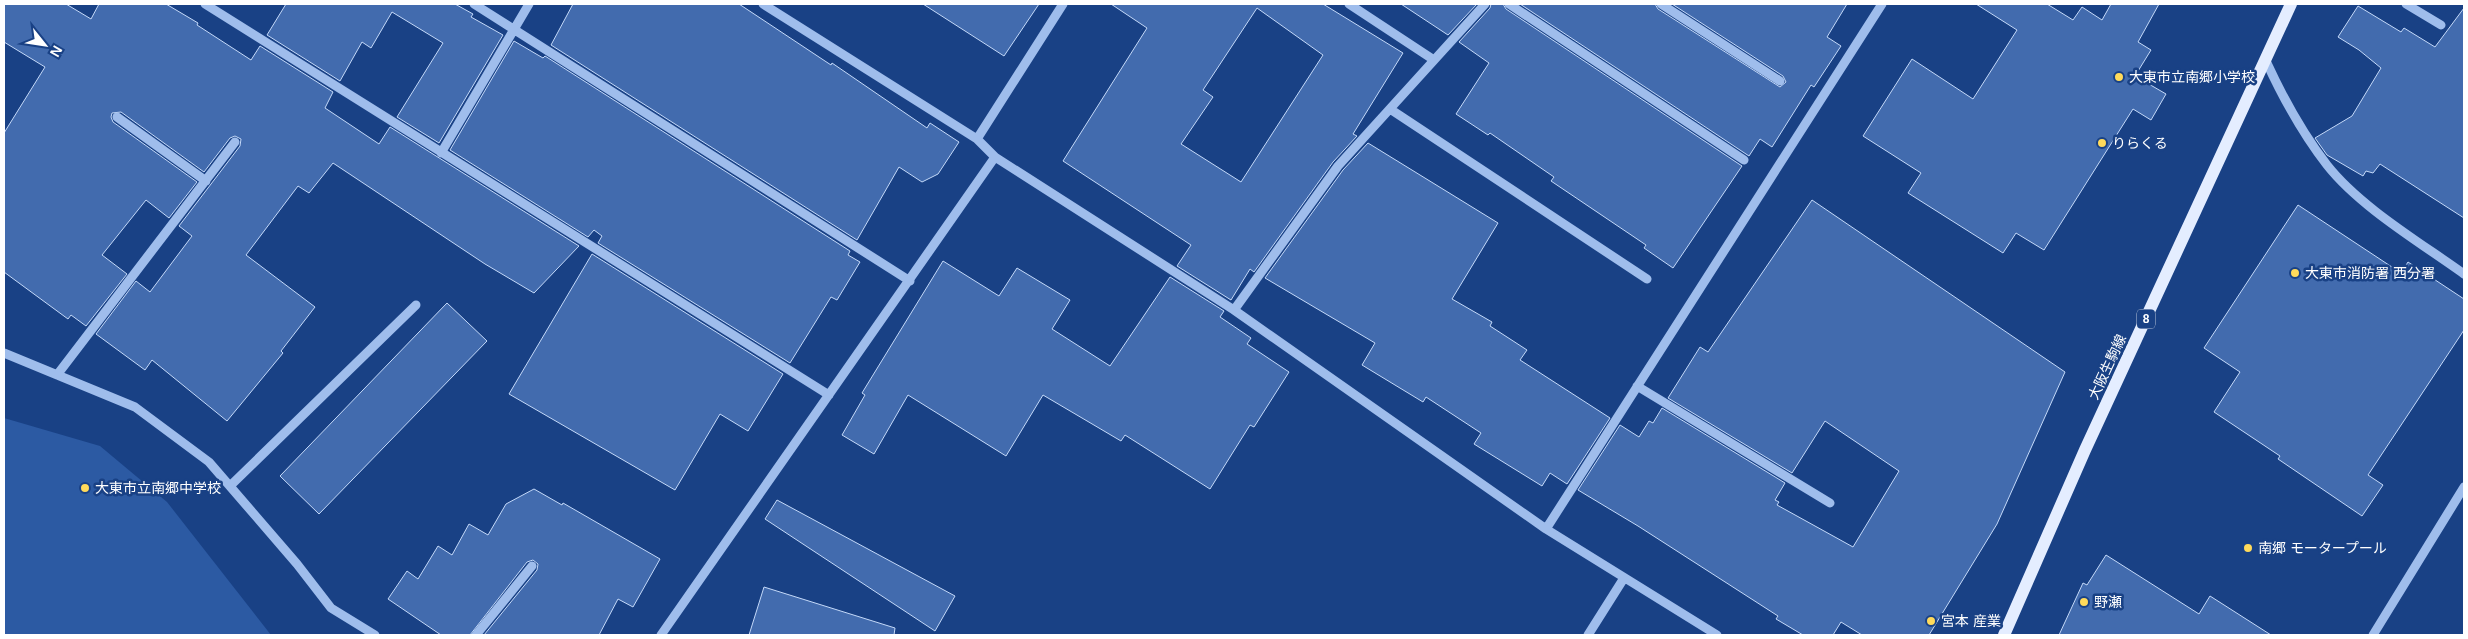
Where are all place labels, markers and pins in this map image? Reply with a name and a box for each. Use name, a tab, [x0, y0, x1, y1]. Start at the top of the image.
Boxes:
place label: 大東市立南郷小学校	[2129, 69, 2255, 85]
marker: 大東市立南郷小学校	[2113, 71, 2125, 83]
place label: りらくる	[2112, 135, 2168, 151]
marker: りらくる	[2096, 137, 2108, 149]
place label: 大東市消防署 西分署	[2305, 265, 2435, 281]
marker: 大東市消防署 西分署	[2289, 267, 2301, 279]
place label: 大東市立南郷中学校	[95, 480, 221, 496]
marker: 大東市立南郷中学校	[79, 482, 91, 494]
place label: 南郷 モータープール	[2258, 540, 2387, 556]
marker: 南郷 モータープール	[2242, 542, 2254, 554]
place label: 野瀬	[2094, 594, 2122, 610]
marker: 野瀬	[2078, 596, 2090, 608]
place label: 宮本 産業	[1941, 613, 2001, 629]
marker: 宮本 産業	[1925, 615, 1937, 627]

